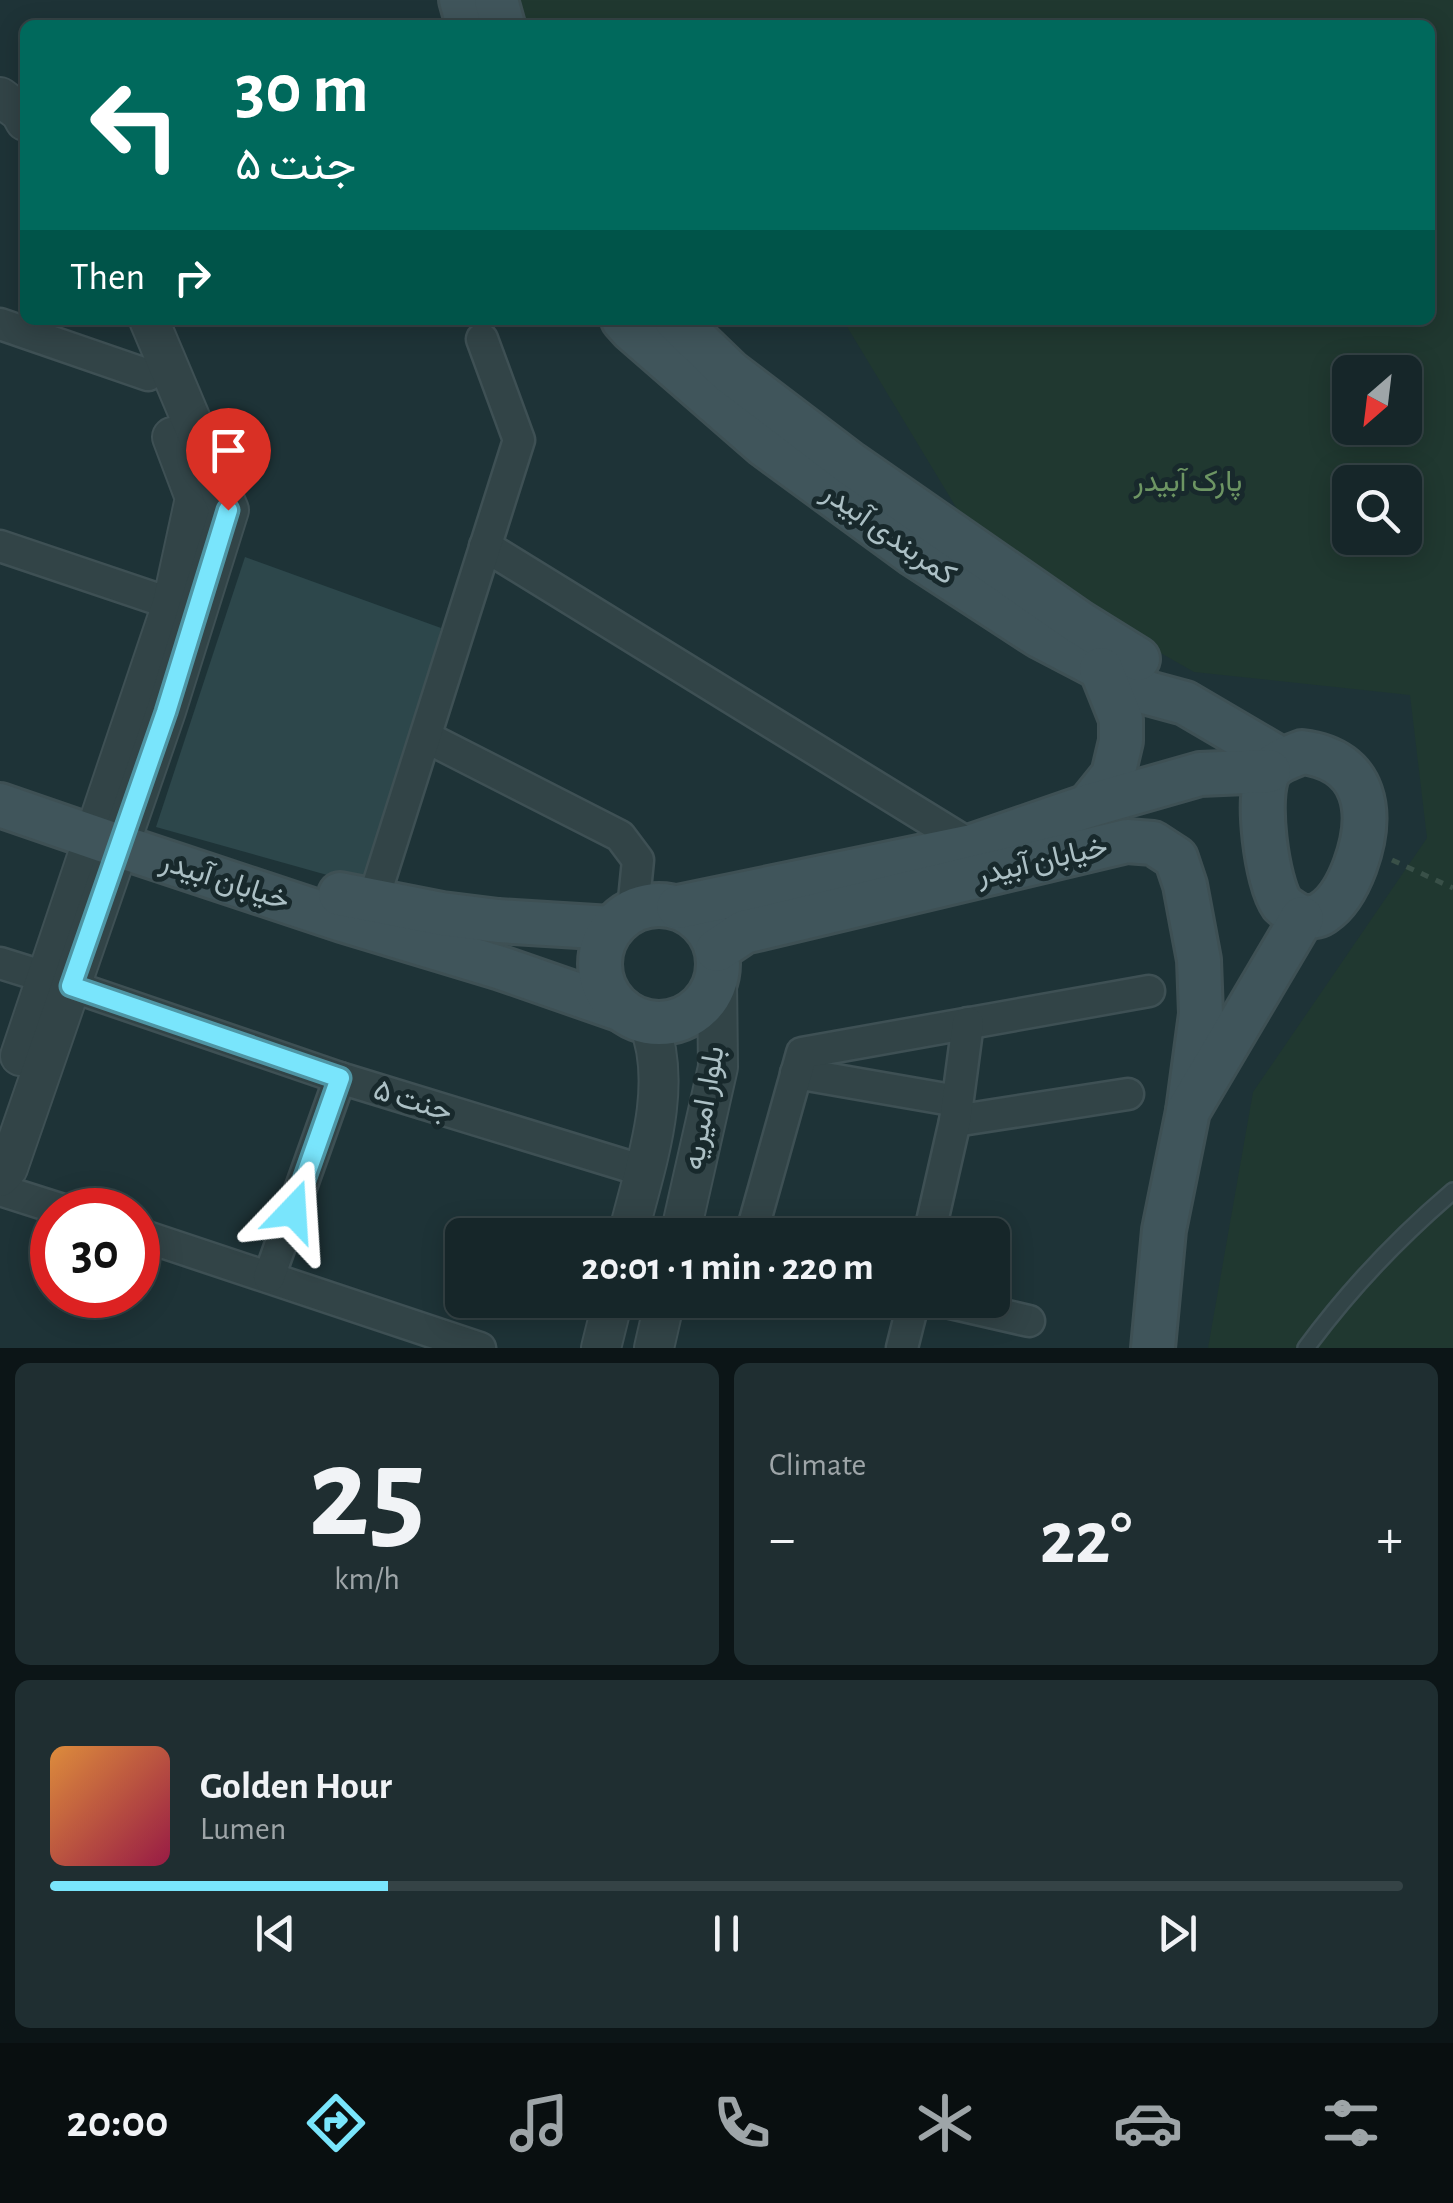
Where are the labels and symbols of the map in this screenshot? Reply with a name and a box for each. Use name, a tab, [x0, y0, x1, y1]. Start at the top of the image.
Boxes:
north arrow	[1332, 355, 1422, 445]
pin	[186, 408, 271, 511]
park label: پارک آبیدر	[1133, 467, 1242, 501]
street label: کمربندی آبیدر	[815, 477, 961, 592]
street label: خیابان آبیدر	[973, 831, 1111, 893]
street label: خیابان آبیدر	[155, 846, 293, 918]
street label: بلوار امیریه	[678, 1044, 732, 1173]
street label: جنت ۵	[370, 1075, 456, 1128]
position arrow	[241, 1159, 345, 1263]
speed limit sign: 30	[30, 1188, 160, 1318]

